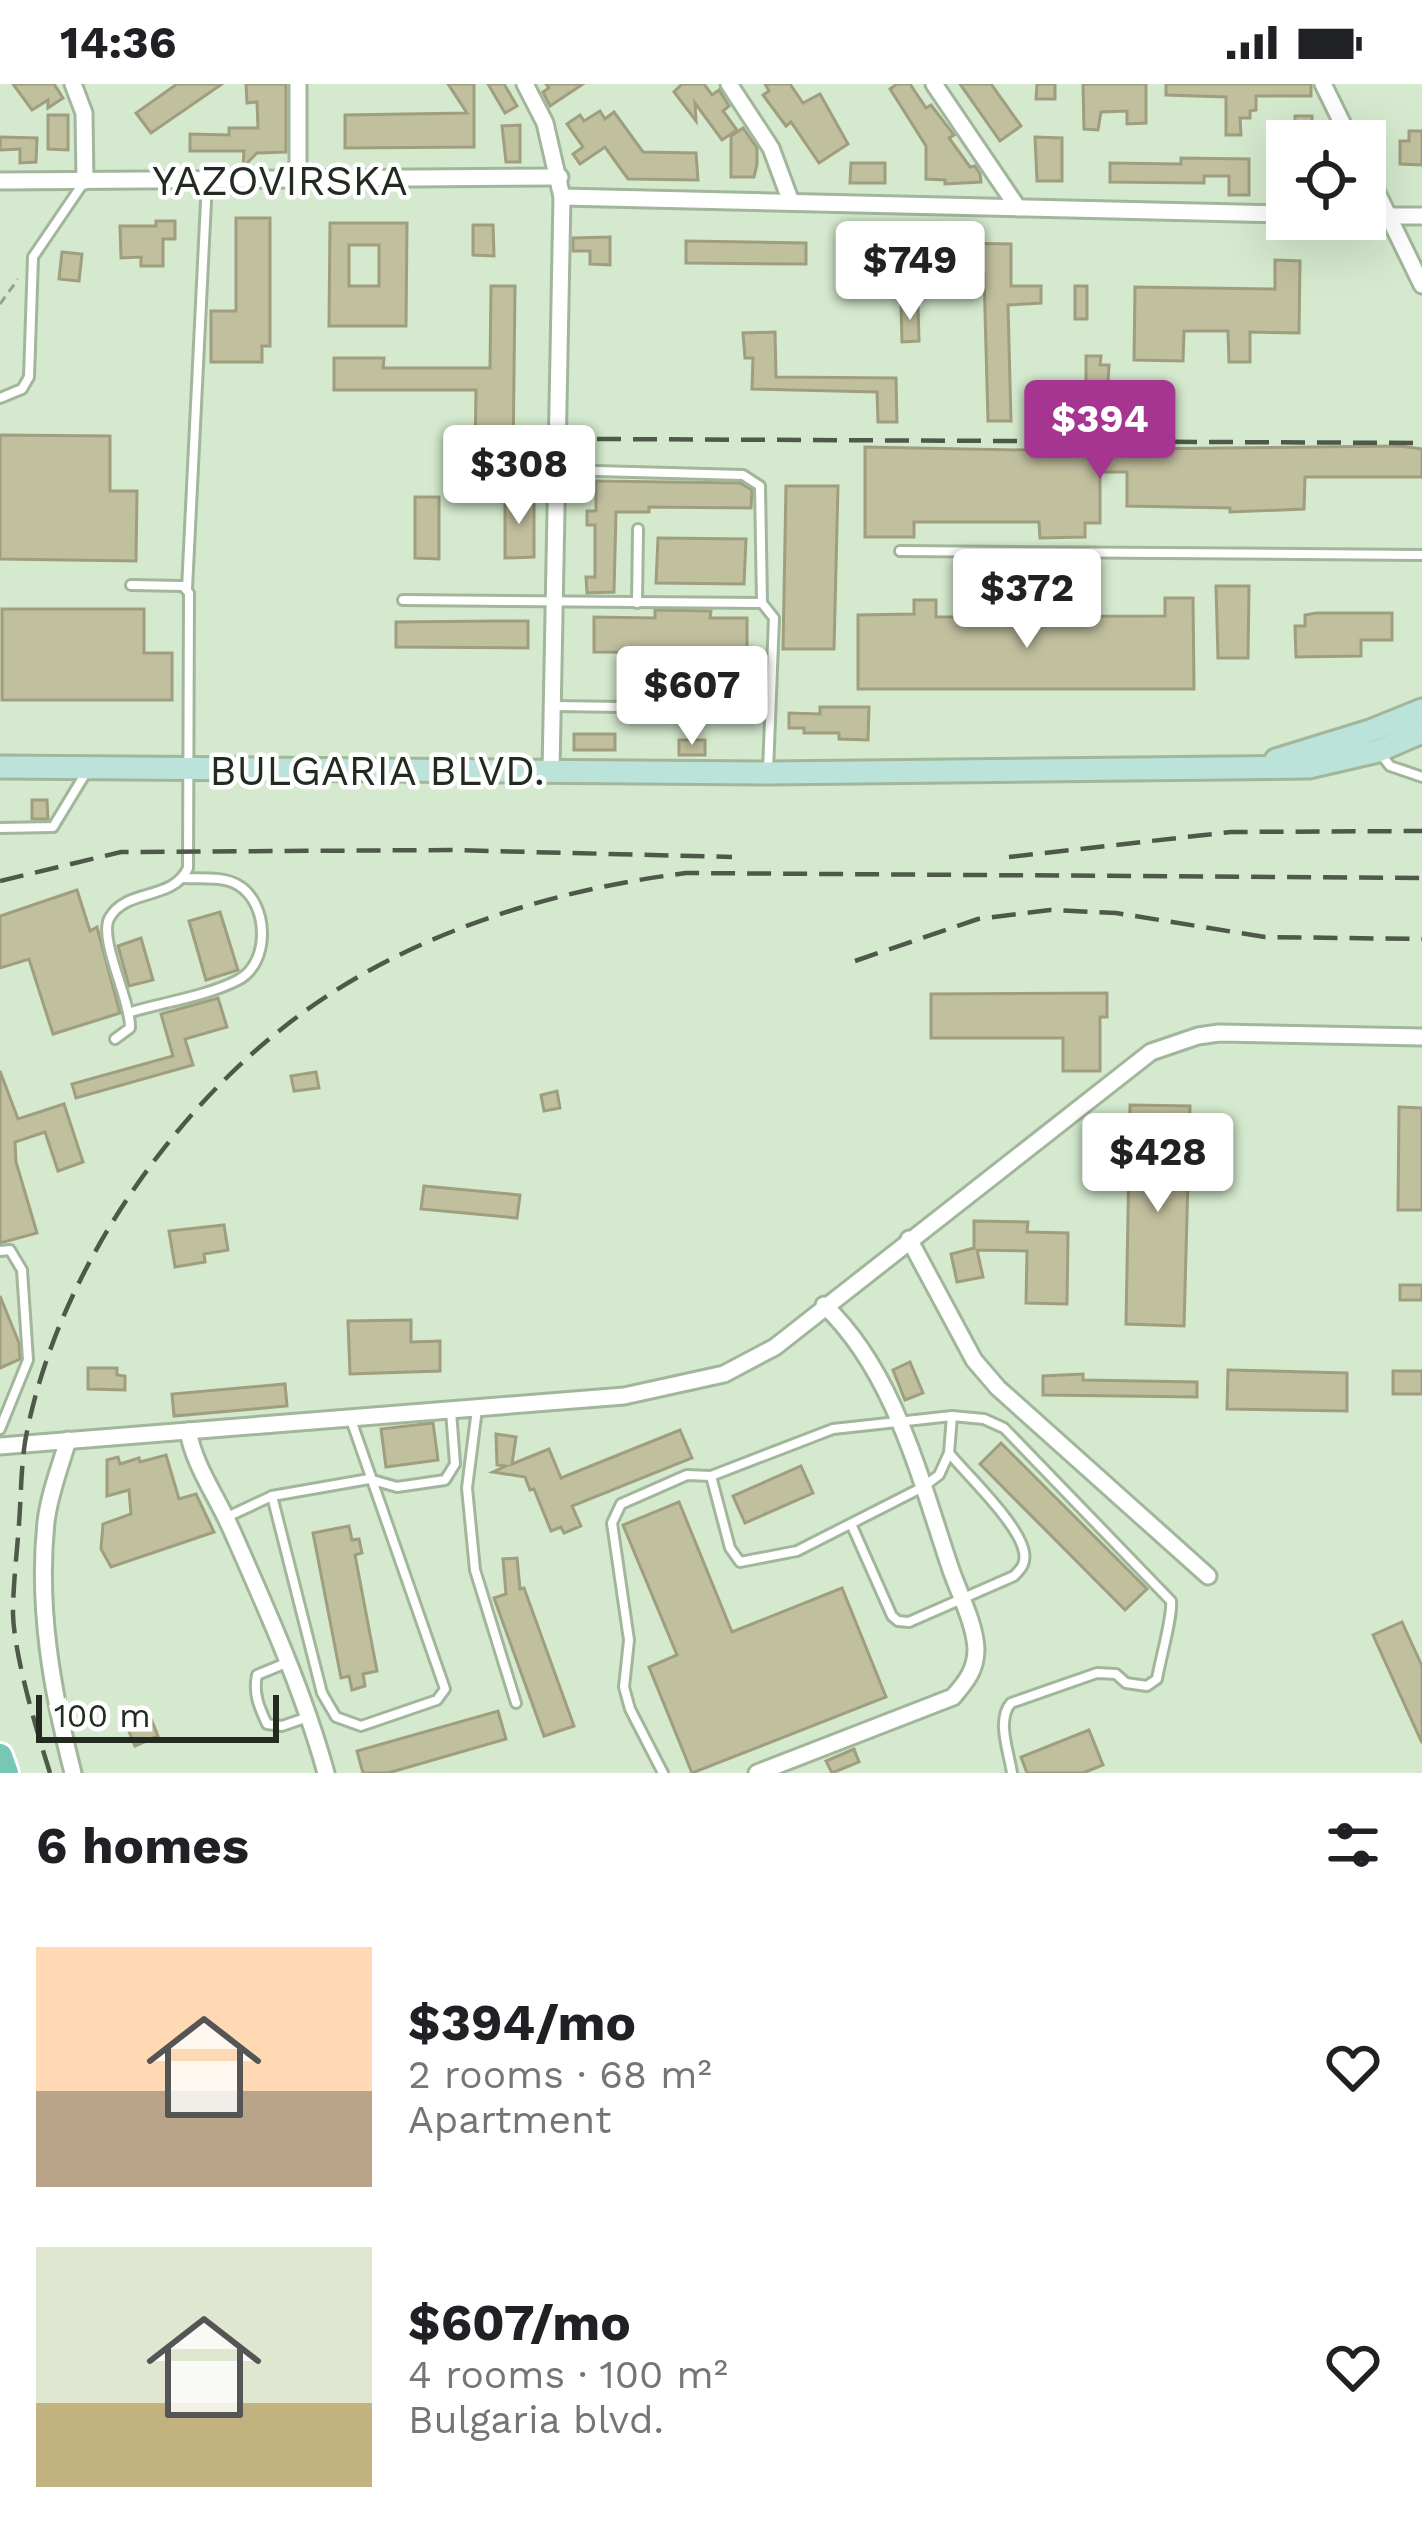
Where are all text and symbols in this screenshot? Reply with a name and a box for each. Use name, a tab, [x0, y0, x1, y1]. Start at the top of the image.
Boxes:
text: 14:36	[60, 16, 176, 69]
map controls	[1266, 120, 1386, 240]
button: locate	[1266, 120, 1386, 240]
street label: YAZOVIRSKA	[152, 156, 408, 205]
pin: $749	[839, 221, 981, 323]
text: $749	[863, 237, 957, 282]
pin: $394	[1029, 380, 1171, 482]
text: $394	[1051, 396, 1149, 441]
pin: $308	[448, 425, 590, 527]
text: $308	[470, 441, 568, 486]
pin: $372	[956, 549, 1098, 651]
text: $372	[980, 565, 1074, 610]
pin: $607	[621, 646, 763, 748]
text: $607	[644, 662, 740, 707]
street label: BULGARIA BLVD.	[209, 746, 545, 795]
pin: $428	[1087, 1113, 1229, 1215]
text: $428	[1109, 1129, 1207, 1174]
scale bar	[36, 1689, 279, 1742]
text: 100 m	[54, 1696, 151, 1735]
icon: filters	[1320, 1812, 1386, 1878]
text: 6 homes	[36, 1816, 249, 1875]
text: $394/mo	[408, 1993, 636, 2052]
icon: home	[132, 1995, 276, 2139]
icon: heart	[1320, 2034, 1386, 2100]
text: 2 rooms · 68 m²	[408, 2052, 712, 2097]
text: Apartment	[408, 2097, 611, 2142]
text: $607/mo	[408, 2293, 631, 2352]
icon: home	[132, 2295, 276, 2439]
icon: heart	[1320, 2334, 1386, 2400]
text: 4 rooms · 100 m²	[408, 2352, 728, 2397]
text: Bulgaria blvd.	[408, 2397, 664, 2442]

